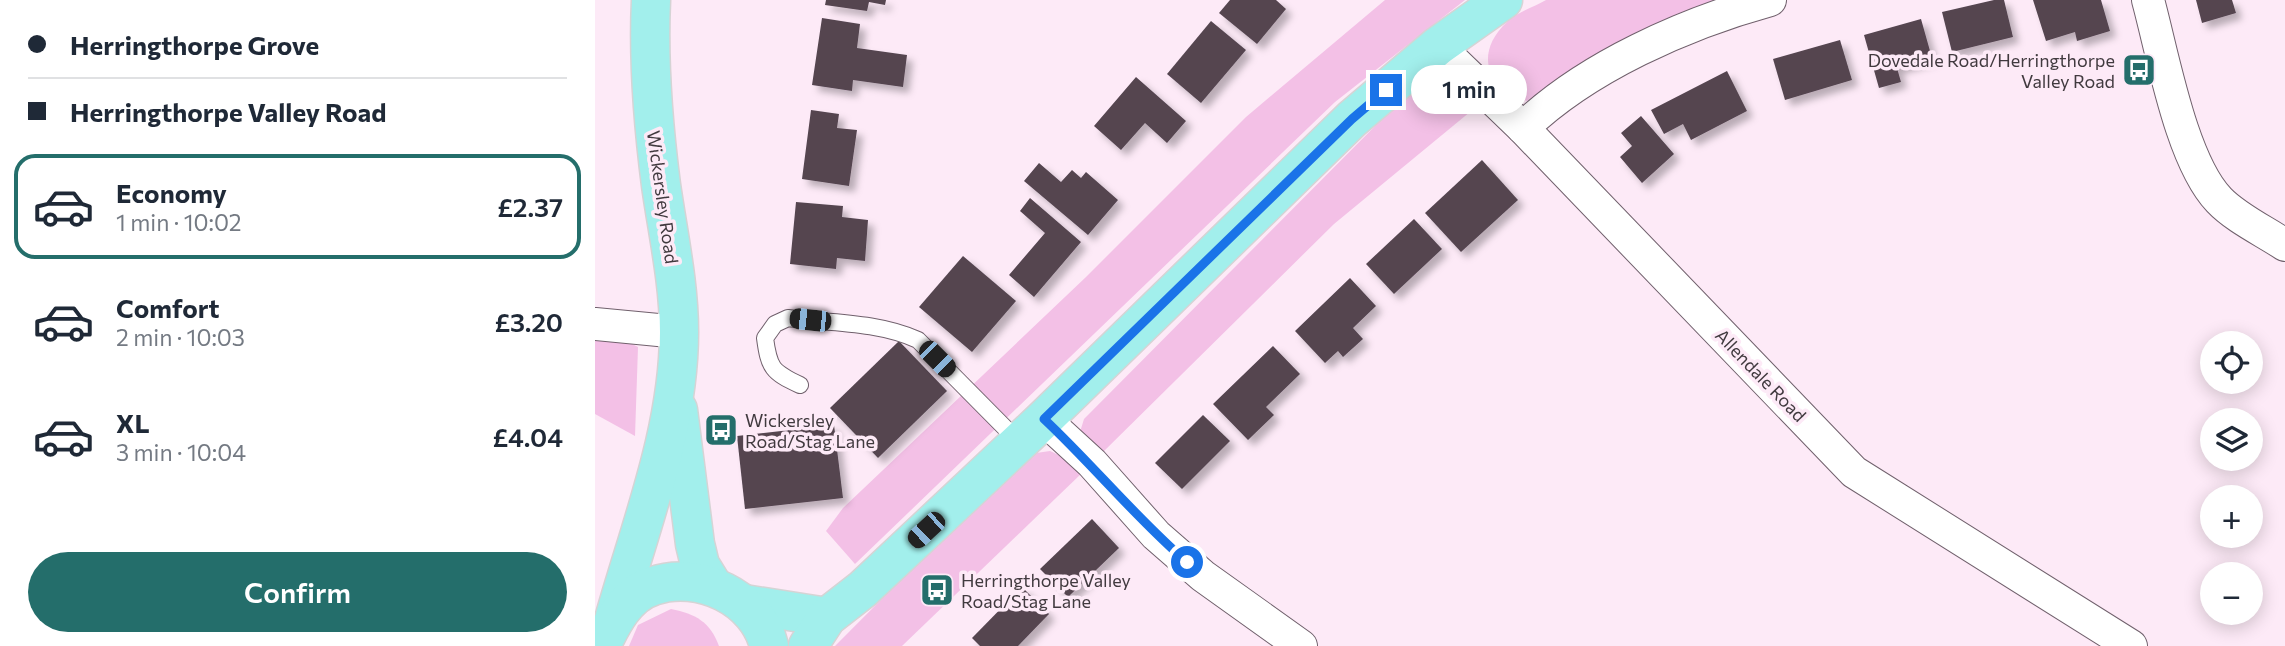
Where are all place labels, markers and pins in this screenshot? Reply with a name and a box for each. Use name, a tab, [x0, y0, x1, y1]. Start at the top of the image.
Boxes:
place label: Dovedale Road/Herringthorpe Valley Road	[1868, 49, 2115, 92]
bus stop icon: Dovedale Road/Herringthorpe Valley Road	[2120, 51, 2158, 89]
place label: Wickersley Road/Stag Lane	[745, 409, 875, 452]
bus stop icon: Wickersley Road/Stag Lane	[702, 411, 740, 449]
place label: Herringthorpe Valley Road/Stag Lane	[961, 569, 1131, 612]
bus stop icon: Herringthorpe Valley Road/Stag Lane	[918, 571, 956, 609]

